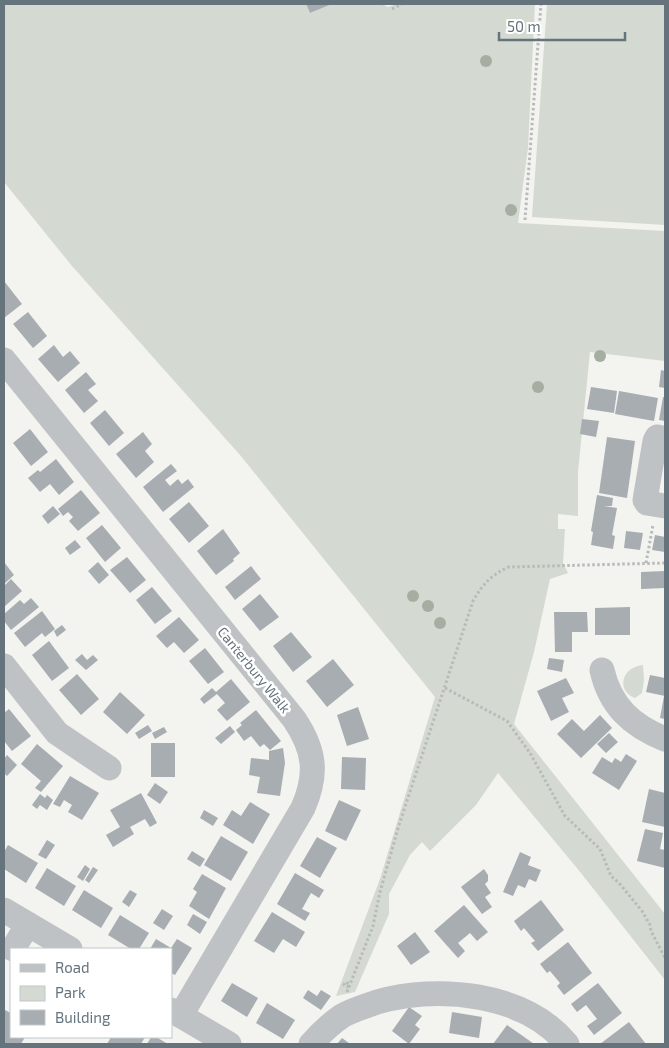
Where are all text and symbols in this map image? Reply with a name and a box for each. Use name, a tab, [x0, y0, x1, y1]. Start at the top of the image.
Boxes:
scale bar	[499, 10, 625, 42]
text: 50 m	[507, 17, 541, 35]
street label: Canterbury Walk	[214, 623, 294, 716]
legend	[10, 948, 172, 1038]
text: Road	[55, 958, 90, 976]
text: Park	[55, 983, 86, 1001]
text: Building	[55, 1008, 111, 1026]

